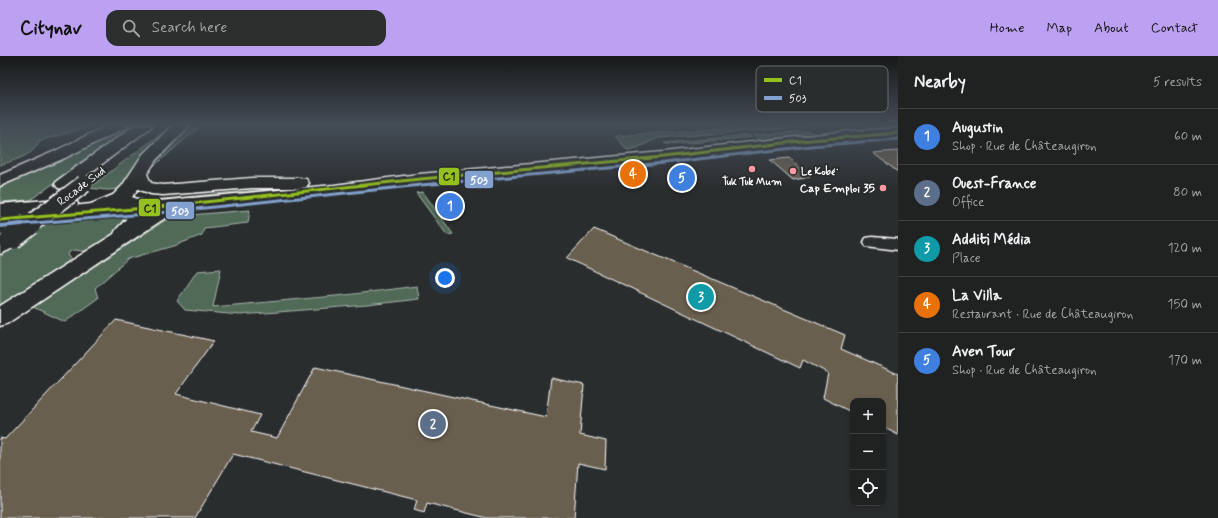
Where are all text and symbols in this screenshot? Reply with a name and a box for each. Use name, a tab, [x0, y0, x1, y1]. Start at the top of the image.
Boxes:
search box	[106, 10, 386, 46]
text: Citynav	[20, 16, 82, 41]
icon: search	[120, 17, 142, 39]
text: Search here	[152, 18, 227, 38]
text: Home	[990, 19, 1024, 37]
text: Map	[1046, 19, 1072, 37]
text: About	[1094, 19, 1129, 37]
text: Contact	[1151, 19, 1198, 37]
legend	[756, 66, 888, 112]
text: Nearby	[914, 71, 966, 93]
text: C1	[789, 74, 802, 88]
text: 5 results	[1153, 74, 1202, 91]
text: 503	[789, 92, 807, 106]
text: Augustin	[952, 118, 1003, 138]
text: 1	[924, 128, 930, 145]
text: 60 m	[1174, 128, 1202, 145]
text: Shop · Rue de Châteaugiron	[952, 138, 1097, 155]
pin: 4	[620, 159, 646, 189]
street label: Rocade Sud	[54, 163, 109, 210]
pin: 5	[669, 163, 695, 193]
marker: Tuk Tuk Mum	[747, 164, 757, 174]
place label: Le Kobë	[801, 165, 839, 179]
marker: Le Kobë	[788, 166, 798, 176]
line badge: C1	[438, 167, 460, 186]
text: C1	[443, 170, 455, 184]
line badge: 503	[464, 170, 494, 189]
text: 503	[470, 174, 488, 188]
text: Ouest-France	[952, 174, 1037, 194]
place label: Tuk Tuk Mum	[722, 175, 782, 189]
place label: Cap Emploi 35	[800, 181, 876, 197]
marker: Cap Emploi 35	[878, 183, 888, 193]
text: 2	[924, 184, 930, 201]
text: 80 m	[1173, 184, 1202, 201]
pin: 1	[437, 191, 463, 221]
text: Office	[952, 194, 984, 211]
line badge: C1	[138, 198, 161, 217]
line badge: 503	[165, 201, 195, 220]
text: C1	[144, 202, 156, 216]
text: 503	[171, 205, 189, 219]
text: Additi Média	[952, 230, 1031, 250]
text: 3	[924, 240, 930, 257]
text: 120 m	[1168, 240, 1202, 257]
text: Place	[952, 250, 981, 267]
your location	[435, 268, 455, 288]
pin: 3	[688, 282, 714, 312]
text: La Villa	[952, 286, 1002, 306]
text: 4	[923, 296, 931, 313]
text: 150 m	[1168, 296, 1202, 313]
text: Restaurant · Rue de Châteaugiron	[952, 306, 1133, 323]
text: Aven Tour	[952, 342, 1015, 362]
text: 5	[923, 352, 931, 369]
text: 170 m	[1168, 352, 1202, 369]
text: Shop · Rue de Châteaugiron	[952, 362, 1097, 379]
map controls	[850, 398, 886, 506]
button: +	[850, 398, 886, 434]
pin: 2	[420, 409, 446, 439]
button: −	[850, 434, 886, 470]
button: locate	[850, 470, 886, 506]

